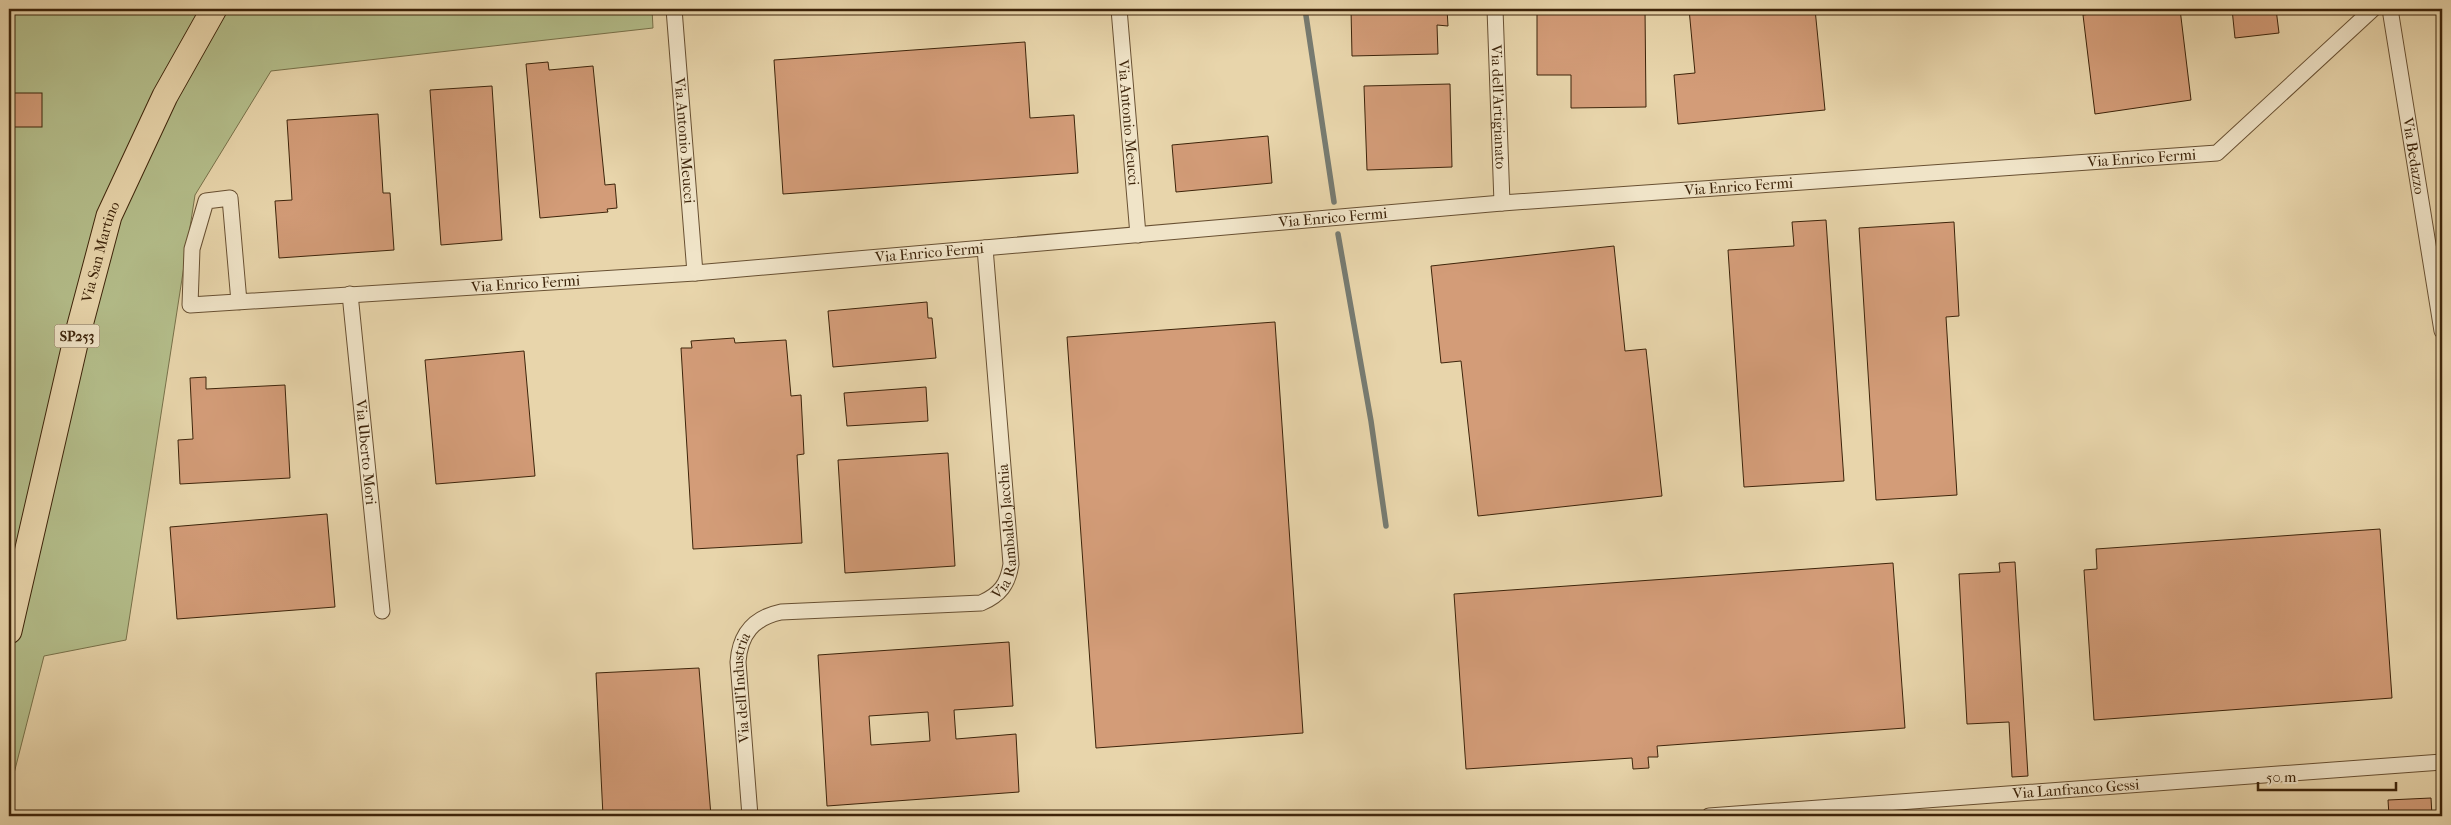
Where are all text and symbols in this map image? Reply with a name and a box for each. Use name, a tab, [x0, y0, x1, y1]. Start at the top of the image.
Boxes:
street label: Via dell'Artigianato	[1487, 43, 1510, 170]
street label: Via Antonio Meucci	[1114, 58, 1143, 187]
street label: Via Antonio Meucci	[670, 76, 698, 205]
street label: Via Bedazzo	[2399, 115, 2429, 196]
street label: Via Enrico Fermi	[2086, 145, 2197, 171]
street label: Via Enrico Fermi	[1683, 174, 1794, 199]
street label: Via San Martino	[77, 198, 124, 305]
street label: Via Enrico Fermi	[1277, 204, 1389, 231]
street label: Via Enrico Fermi	[873, 239, 985, 266]
street label: Via Enrico Fermi	[470, 271, 581, 296]
road number: SP253	[54, 324, 100, 348]
street label: Via Uberto Mori	[352, 398, 380, 506]
street label: Via Rambaldo Jacchia	[987, 462, 1020, 604]
street label: Via dell'Industria	[729, 628, 755, 745]
scale bar	[2258, 760, 2396, 792]
text: 50 m	[2266, 768, 2297, 786]
street label: Via Lanfranco Gessi	[2011, 775, 2141, 803]

